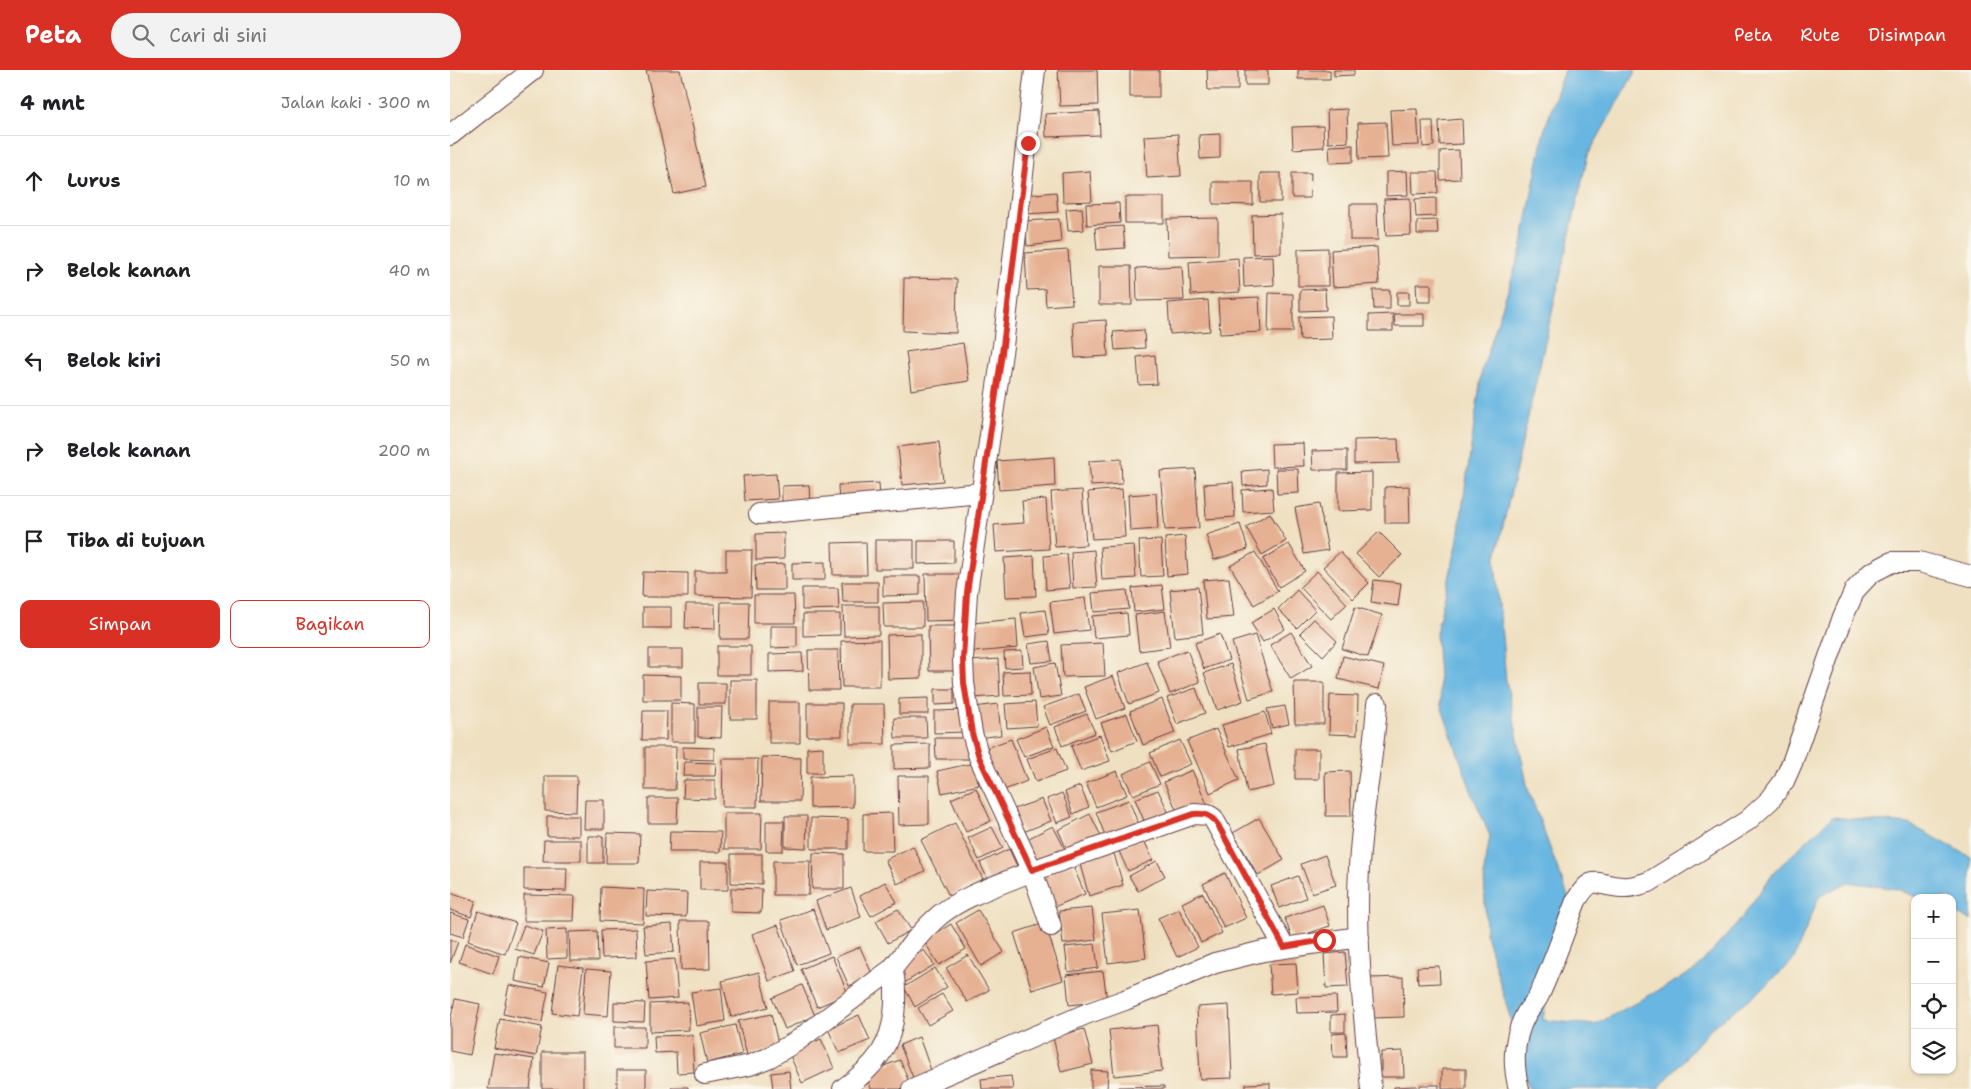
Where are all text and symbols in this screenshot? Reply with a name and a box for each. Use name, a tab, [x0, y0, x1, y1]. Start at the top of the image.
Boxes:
search box	[111, 13, 461, 58]
text: Peta	[25, 19, 81, 51]
icon: search	[129, 21, 157, 49]
text: Cari di sini	[169, 23, 267, 48]
text: Peta	[1734, 23, 1772, 47]
text: Rute	[1800, 23, 1840, 47]
text: Disimpan	[1868, 23, 1946, 47]
text: 4 mnt	[20, 89, 85, 117]
text: Jalan kaki · 300 m	[281, 92, 430, 113]
route end	[1017, 132, 1040, 155]
icon: ahead	[20, 167, 48, 195]
text: Lurus	[67, 168, 121, 193]
text: 10 m	[393, 170, 430, 191]
icon: right	[20, 257, 48, 285]
text: Belok kanan	[67, 258, 191, 283]
text: 40 m	[388, 260, 430, 281]
icon: left	[20, 347, 48, 375]
text: Belok kiri	[67, 348, 161, 373]
text: 50 m	[390, 350, 430, 371]
icon: right	[20, 437, 48, 465]
text: Belok kanan	[67, 438, 191, 463]
text: 200 m	[378, 440, 430, 461]
icon: arrive	[20, 527, 48, 555]
text: Tiba di tujuan	[67, 528, 205, 553]
button: Simpan	[20, 600, 220, 648]
button: Bagikan	[230, 600, 430, 648]
map controls	[1911, 894, 1956, 1074]
button: +	[1911, 894, 1956, 939]
route start	[1313, 929, 1336, 952]
button: −	[1911, 939, 1956, 984]
button: locate	[1911, 984, 1956, 1029]
button: layers	[1911, 1029, 1956, 1074]

